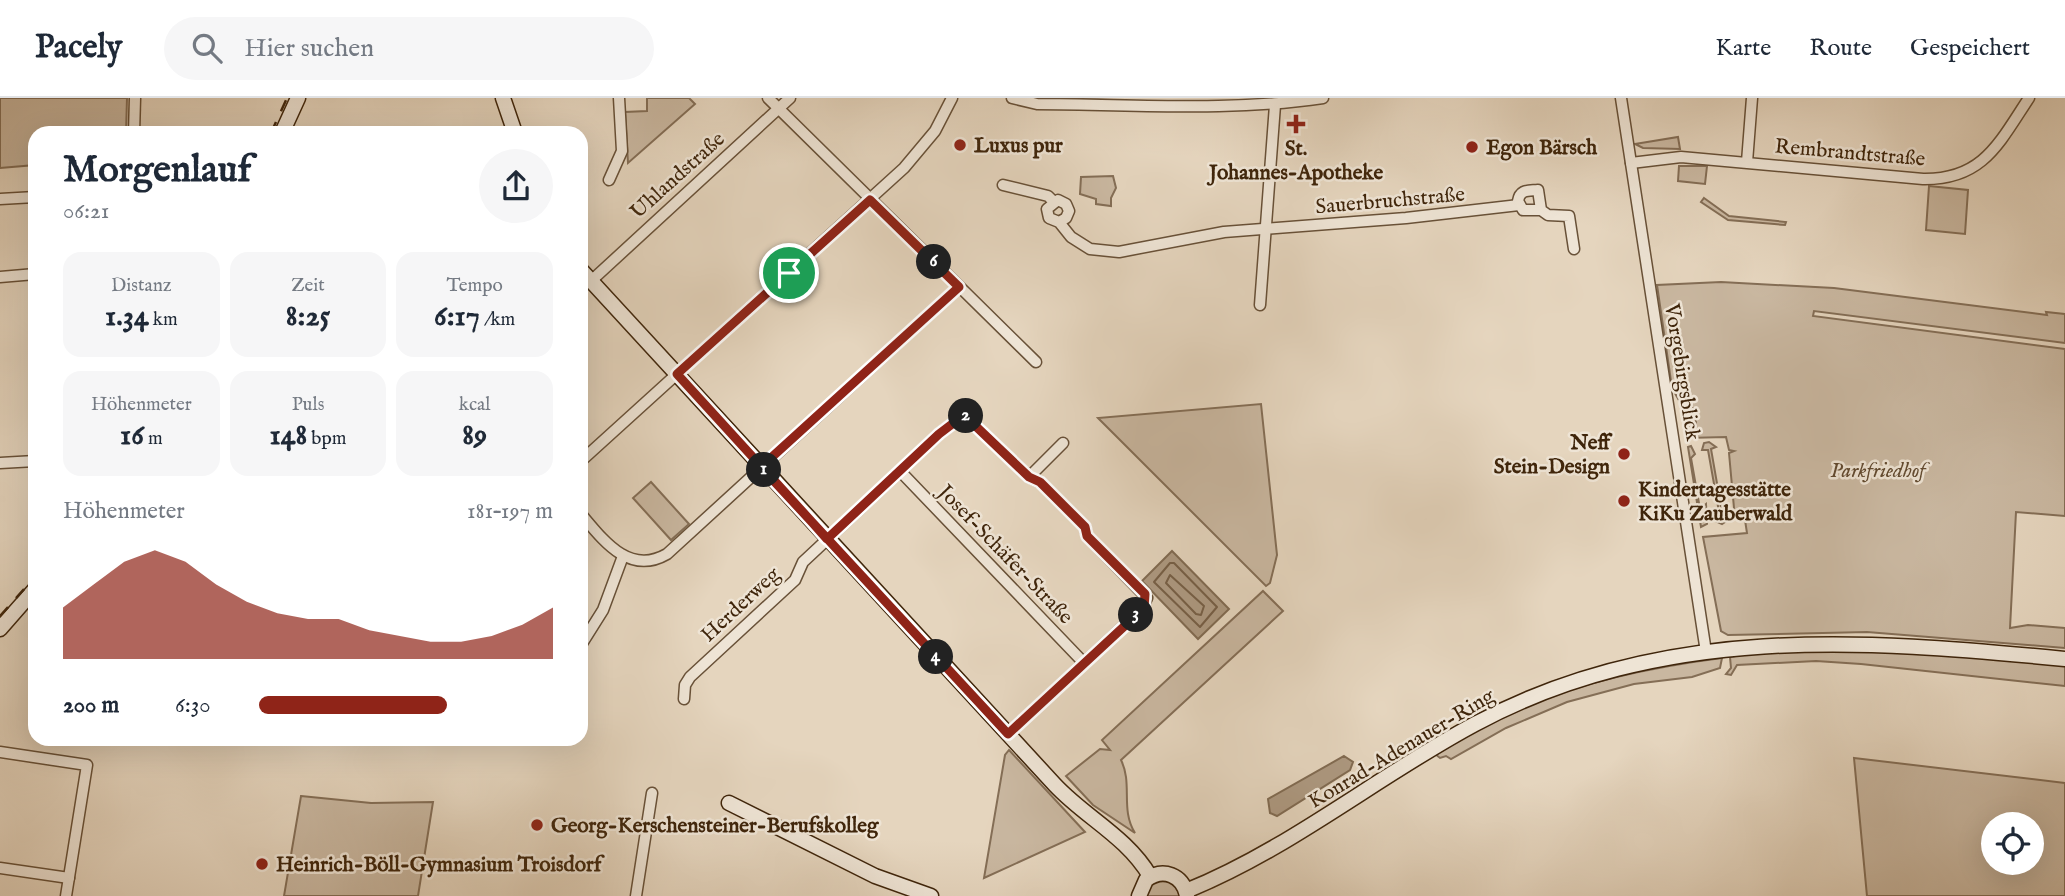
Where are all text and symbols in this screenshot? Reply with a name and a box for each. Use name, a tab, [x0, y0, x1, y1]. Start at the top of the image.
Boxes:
search box	[164, 17, 654, 80]
text: Pacely	[35, 27, 122, 69]
icon: search	[188, 29, 226, 67]
text: Hier suchen	[244, 32, 374, 65]
text: Karte	[1716, 33, 1771, 64]
text: Route	[1809, 33, 1872, 64]
text: Gespeichert	[1910, 33, 2030, 64]
marker: St. Johannes-Apotheke	[1288, 116, 1304, 132]
street label: Uhlandstraße	[625, 126, 731, 226]
place label: Luxus pur	[974, 133, 1063, 160]
street label: Rembrandtstraße	[1773, 133, 1927, 174]
place label: Egon Bärsch	[1486, 135, 1598, 162]
place label: St. Johannes-Apotheke	[1206, 136, 1383, 187]
marker: Luxus pur	[952, 137, 968, 153]
marker: Egon Bärsch	[1464, 139, 1480, 155]
text: Morgenlauf	[63, 147, 251, 195]
button: share	[479, 149, 553, 223]
street label: Sauerbruchstraße	[1314, 181, 1466, 221]
text: 06:21	[63, 197, 109, 226]
pin	[759, 243, 819, 303]
pin: 6	[916, 244, 951, 280]
text: 6	[929, 249, 938, 273]
icon: arrive	[770, 254, 808, 292]
text: Distanz	[111, 274, 172, 298]
text: Zeit	[291, 274, 325, 298]
text: Tempo	[447, 274, 503, 298]
text: 1.34	[105, 298, 149, 336]
text: 8:25	[286, 298, 330, 336]
text: 6:17	[434, 298, 480, 336]
street label: Vorgebirgsblick	[1657, 301, 1706, 444]
text: km	[149, 308, 178, 332]
text: /km	[480, 308, 515, 332]
text: Höhenmeter	[91, 393, 192, 417]
text: Puls	[292, 393, 324, 417]
text: kcal	[459, 393, 491, 417]
pin: 2	[948, 398, 984, 434]
text: 2	[961, 403, 970, 427]
text: 16	[120, 417, 144, 455]
text: 148	[270, 417, 307, 455]
text: 89	[462, 417, 487, 455]
text: m	[144, 427, 163, 451]
text: bpm	[307, 427, 346, 451]
place label: Neff Stein-Design	[1494, 430, 1613, 481]
marker: Neff Stein-Design	[1616, 446, 1632, 462]
pin: 1	[746, 452, 782, 488]
text: 1	[760, 457, 767, 481]
park label: Parkfriedhof	[1830, 458, 1930, 485]
place label: Kindertagesstätte KiKu Zauberwald	[1638, 477, 1793, 528]
street label: Josef-Schäfer-Straße	[930, 478, 1079, 631]
marker: Kindertagesstätte KiKu Zauberwald	[1616, 493, 1632, 509]
text: Höhenmeter	[63, 497, 185, 526]
text: 181–197 m	[467, 497, 553, 526]
street label: Herderweg	[696, 561, 787, 649]
pin: 3	[1118, 598, 1154, 632]
text: 3	[1132, 602, 1139, 626]
pin: 4	[918, 640, 954, 674]
text: 4	[931, 644, 940, 668]
street label: Konrad-Adenauer-Ring	[1304, 683, 1500, 816]
text: 200 m	[63, 691, 119, 720]
text: 6:30	[175, 691, 211, 720]
map controls	[1981, 812, 2044, 875]
button: locate	[1981, 812, 2044, 875]
place label: Georg-Kerschensteiner-Berufskolleg	[551, 813, 879, 840]
marker: Georg-Kerschensteiner-Berufskolleg	[529, 817, 545, 833]
place label: Heinrich-Böll-Gymnasium Troisdorf	[276, 852, 605, 879]
marker: Heinrich-Böll-Gymnasium Troisdorf	[254, 856, 270, 872]

